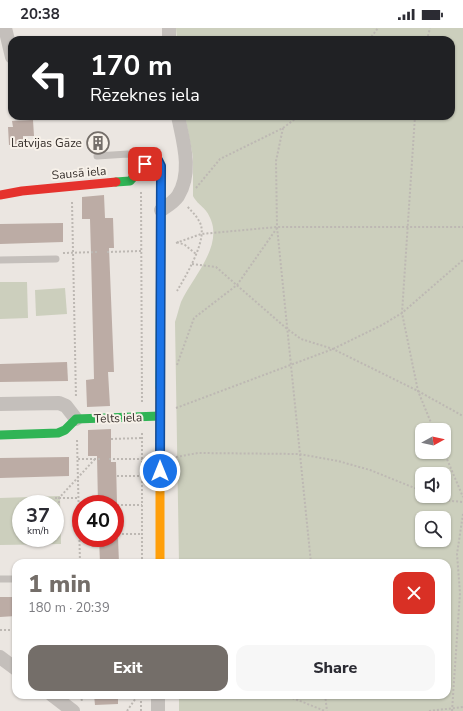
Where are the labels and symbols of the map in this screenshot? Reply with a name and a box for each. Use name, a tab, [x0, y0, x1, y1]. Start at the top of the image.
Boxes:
building icon: Latvijas Gāze	[85, 130, 111, 156]
place label: Latvijas Gāze	[11, 135, 82, 151]
pin	[128, 147, 162, 181]
street label: Sausā iela	[51, 163, 107, 183]
street label: Telts iela	[94, 409, 142, 427]
north arrow	[415, 423, 451, 459]
position arrow	[139, 450, 181, 492]
speed limit sign: 40	[72, 495, 124, 547]

